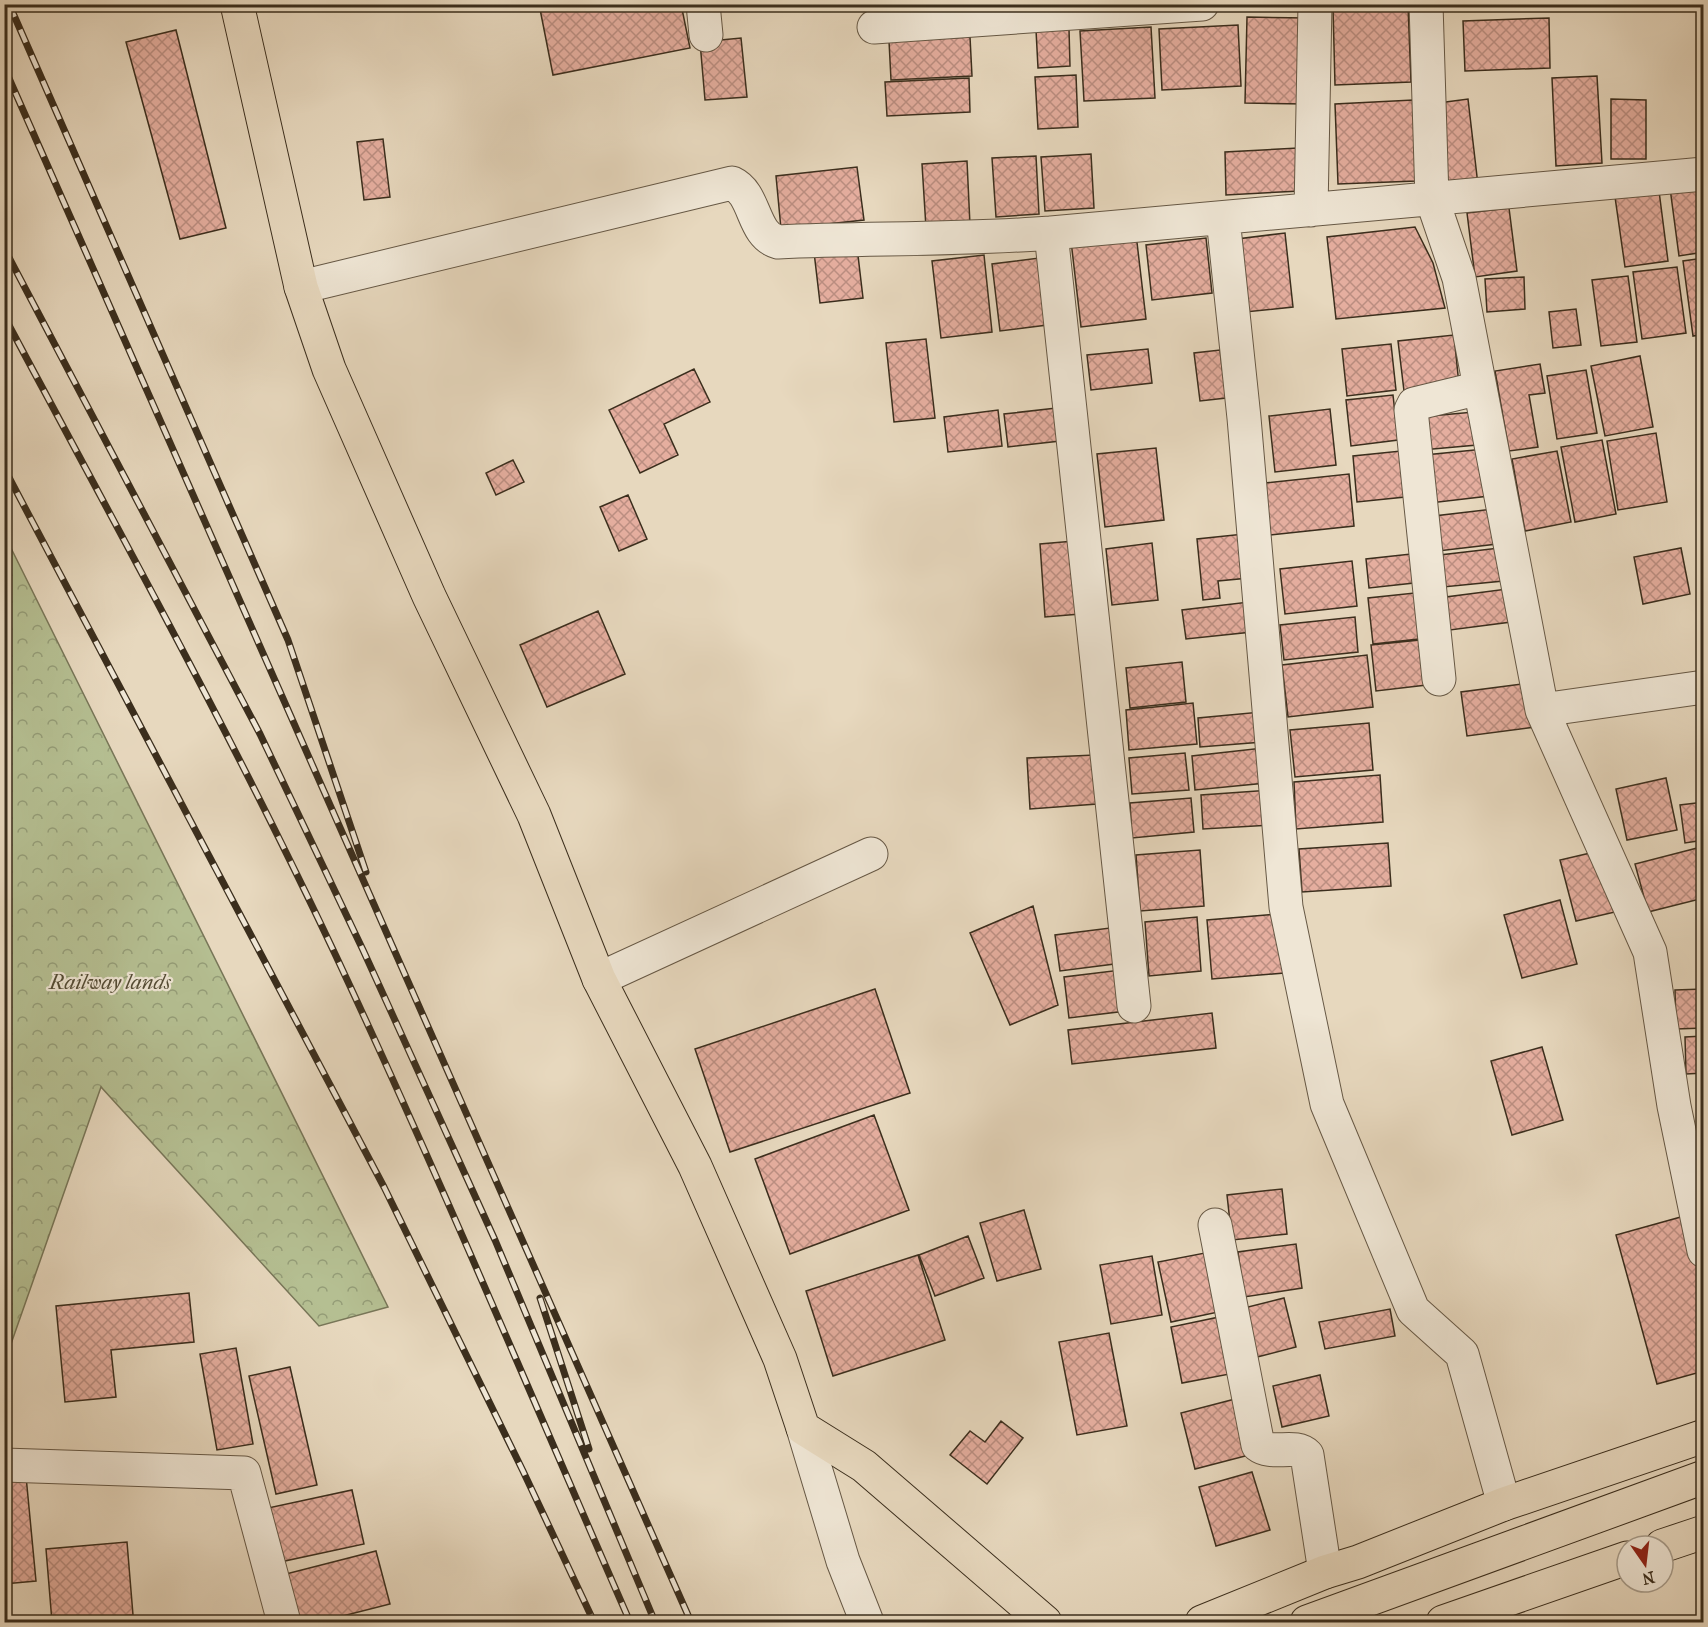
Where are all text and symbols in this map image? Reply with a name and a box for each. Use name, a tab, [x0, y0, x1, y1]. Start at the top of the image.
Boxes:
park label: Railway lands	[47, 970, 171, 994]
north arrow	[1615, 1534, 1675, 1594]
text: N	[1639, 1567, 1657, 1589]

